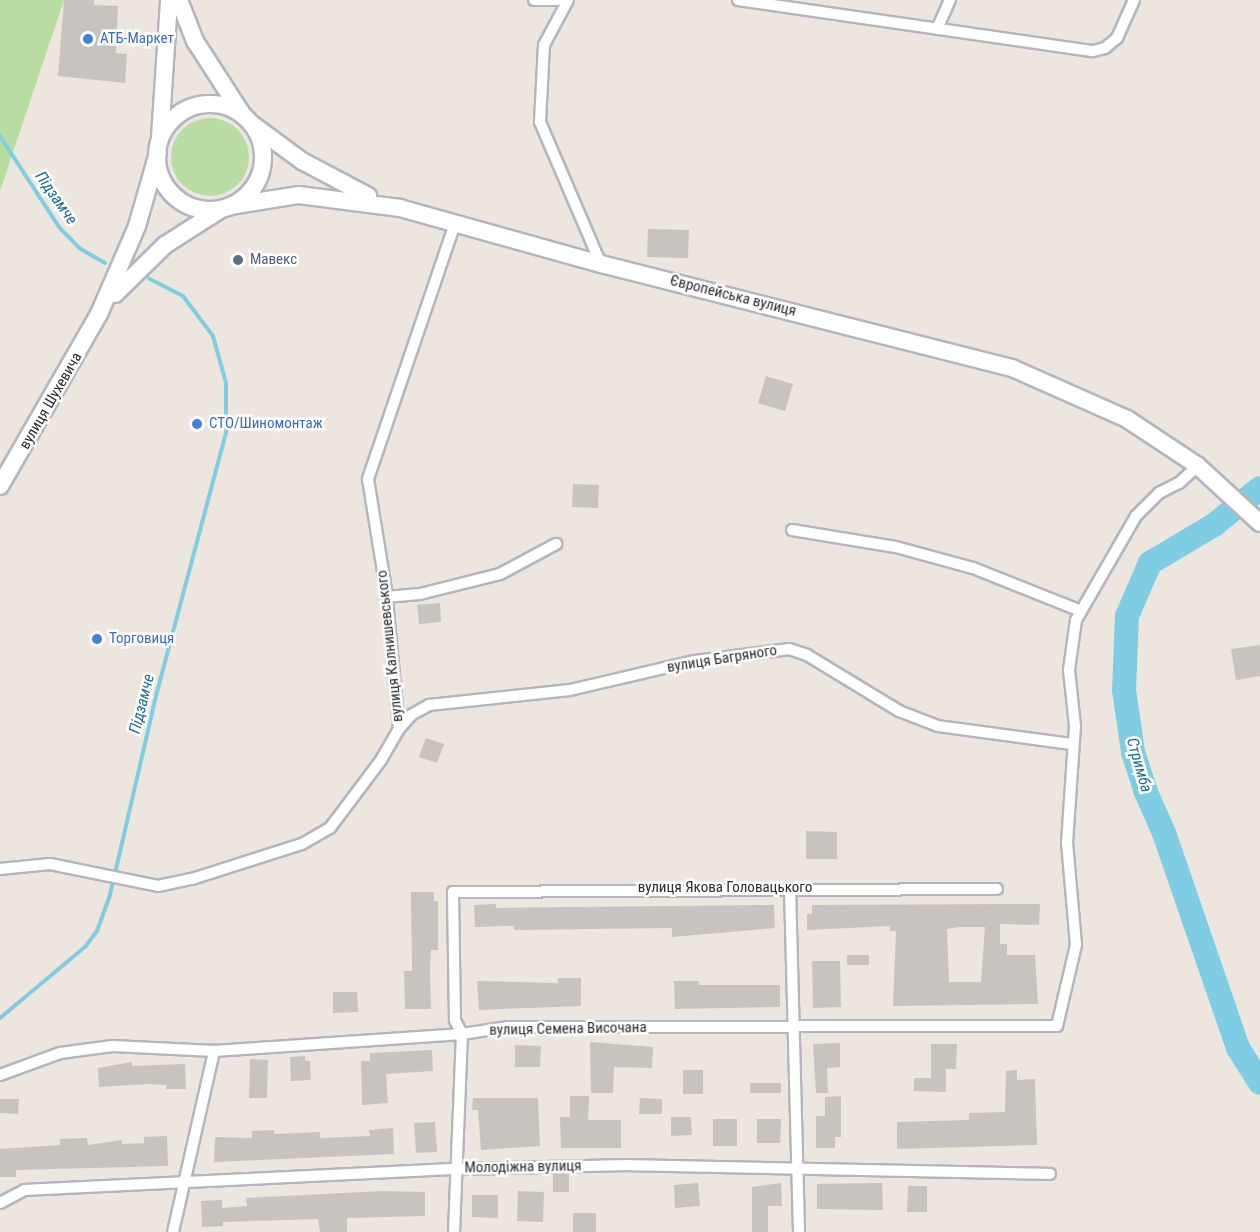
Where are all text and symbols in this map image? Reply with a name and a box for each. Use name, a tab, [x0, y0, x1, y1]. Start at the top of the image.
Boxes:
place label: АТБ-Маркет	[100, 30, 174, 48]
marker: АТБ-Маркет	[81, 32, 95, 46]
water label: Підзамче	[31, 168, 81, 228]
place label: Мавекс	[250, 251, 297, 269]
marker: Мавекс	[231, 253, 245, 267]
street label: Європейська вулиця	[668, 272, 798, 320]
street label: вулиця Шухевича	[16, 349, 86, 453]
place label: СТО/Шиномонтаж	[209, 415, 323, 433]
marker: СТО/Шиномонтаж	[190, 417, 204, 431]
street label: вулиця Калнишевського	[373, 569, 407, 723]
place label: Торговиця	[109, 630, 174, 648]
marker: Торговиця	[90, 632, 104, 646]
street label: вулиця Багряного	[666, 641, 778, 677]
water label: Підзамче	[125, 672, 159, 736]
water label: Стримба	[1122, 735, 1156, 795]
street label: вулиця Якова Головацького	[638, 879, 812, 897]
street label: вулиця Семена Височана	[489, 1019, 647, 1039]
street label: Молодіжна вулиця	[464, 1157, 582, 1177]

